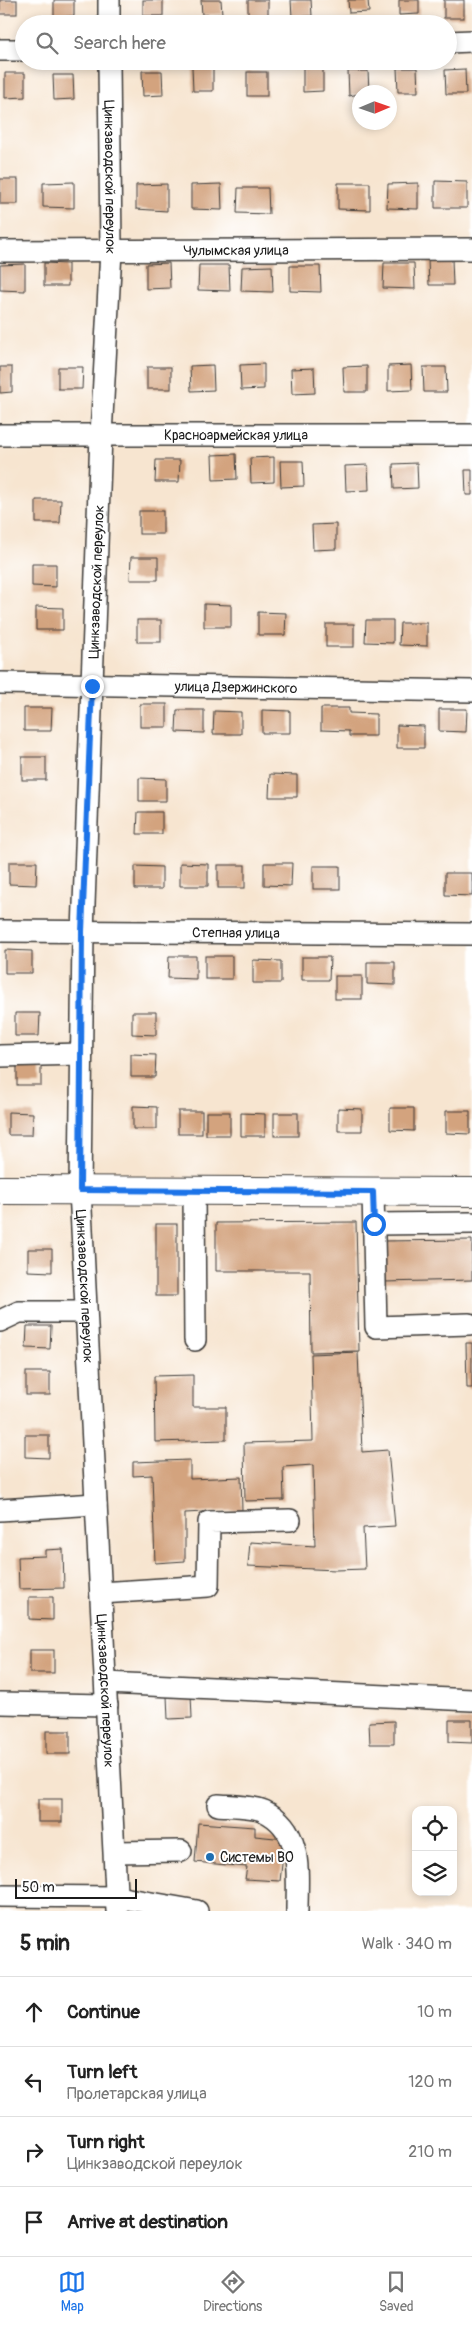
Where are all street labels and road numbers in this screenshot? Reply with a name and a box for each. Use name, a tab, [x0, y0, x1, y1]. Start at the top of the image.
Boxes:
street label: Цинкзаводской переулок	[100, 100, 119, 254]
street label: Чулымская улица	[183, 242, 289, 259]
street label: Красноармейская улица	[164, 427, 308, 444]
street label: Цинкзаводской переулок	[85, 505, 108, 659]
street label: улица Дзержинского	[173, 678, 298, 697]
street label: Степная улица	[192, 924, 280, 942]
street label: Цинкзаводской переулок	[72, 1209, 97, 1364]
street label: Цинкзаводской переулок	[93, 1613, 118, 1768]

